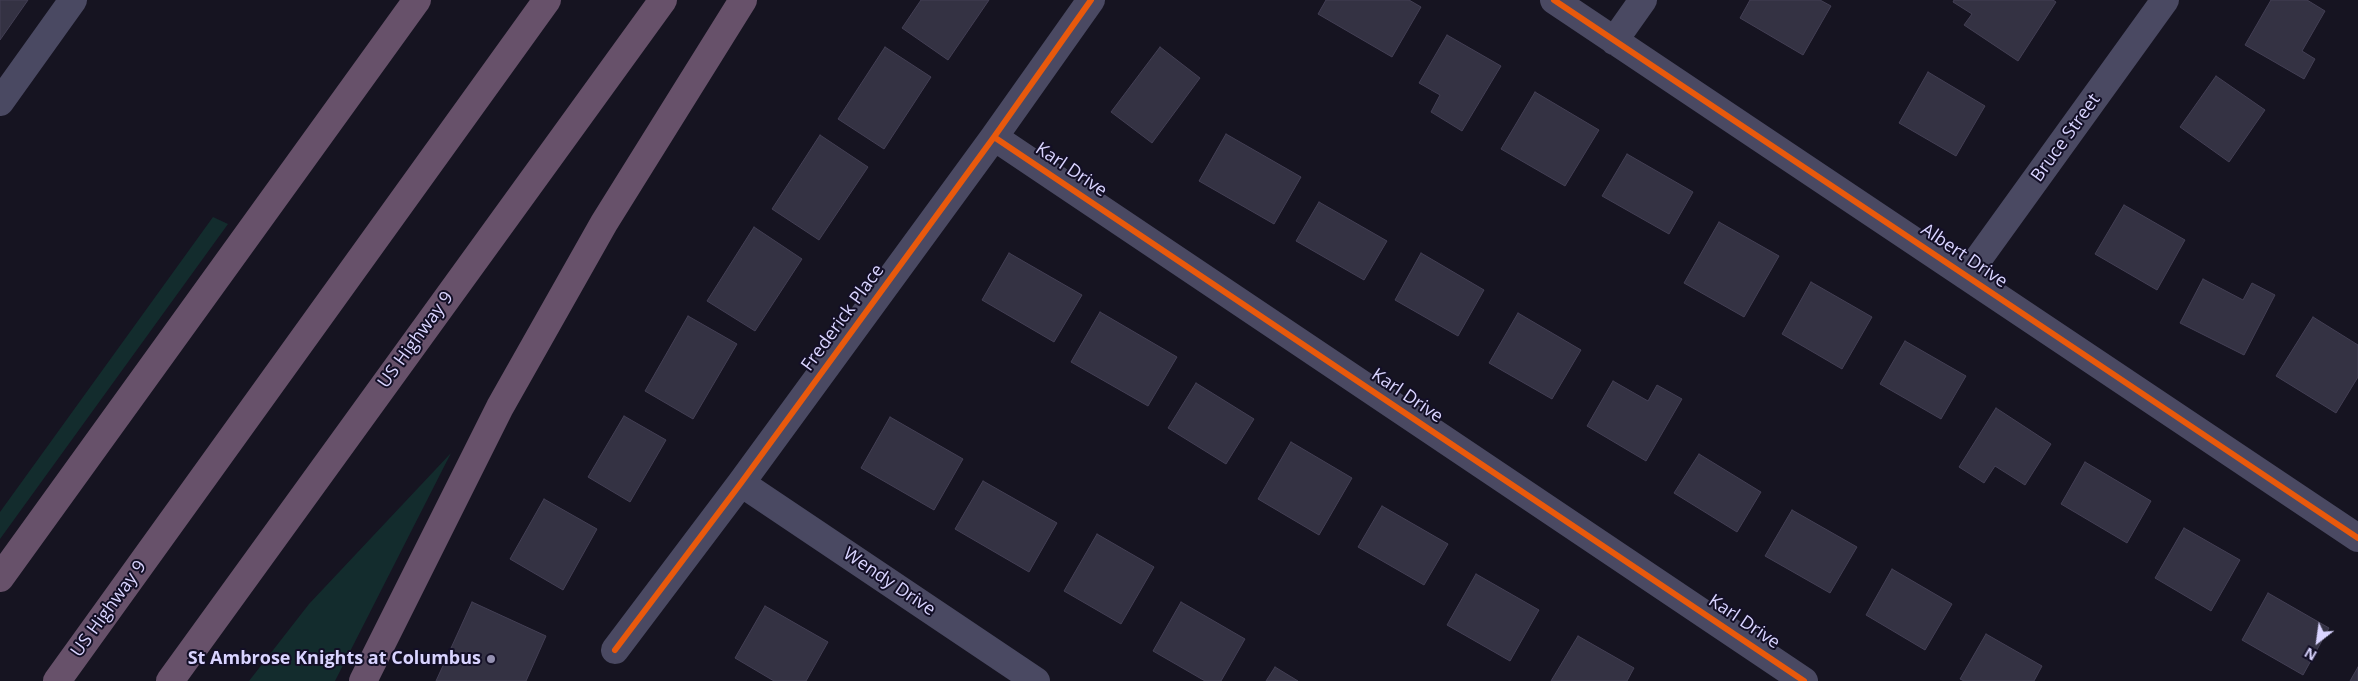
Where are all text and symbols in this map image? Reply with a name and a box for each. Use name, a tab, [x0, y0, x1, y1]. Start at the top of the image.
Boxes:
street label: Bruce Street	[2027, 90, 2105, 186]
street label: Karl Drive	[1031, 138, 1111, 202]
street label: Albert Drive	[1917, 219, 2011, 293]
street label: Frederick Place	[797, 260, 889, 376]
street label: US Highway 9	[374, 287, 458, 393]
street label: Karl Drive	[1367, 364, 1447, 428]
street label: Wendy Drive	[839, 543, 939, 621]
street label: US Highway 9	[67, 556, 151, 662]
street label: Karl Drive	[1704, 590, 1784, 654]
north arrow	[2293, 616, 2343, 666]
text: N	[2301, 643, 2320, 666]
place label: St Ambrose Knights at Columbus	[188, 648, 481, 670]
marker: St Ambrose Knights at Columbus	[485, 653, 497, 665]

